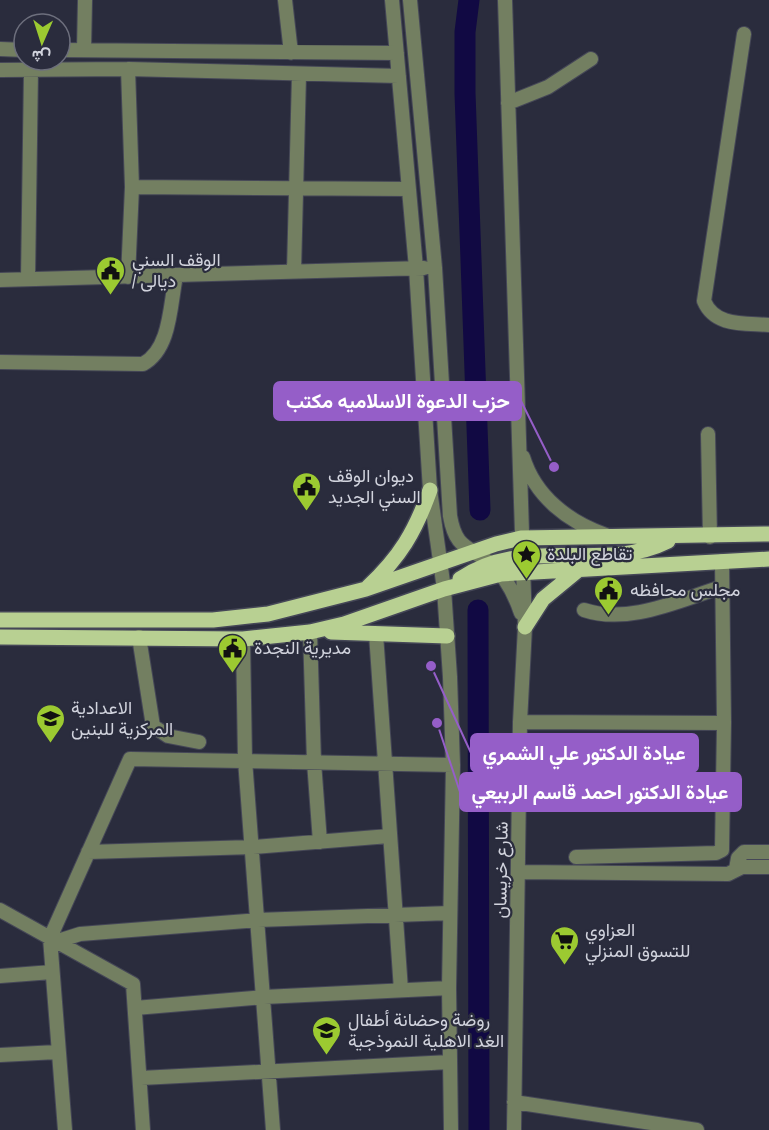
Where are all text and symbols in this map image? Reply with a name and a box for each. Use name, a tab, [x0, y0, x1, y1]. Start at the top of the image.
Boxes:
north arrow	[12, 12, 72, 72]
text: ش	[31, 45, 51, 68]
place label: الوقف السني / ديالى	[132, 247, 221, 293]
public building icon: الوقف السني / ديالى	[95, 254, 127, 296]
callout: حزب الدعوة الاسلاميه مكتب	[274, 382, 521, 420]
text: حزب الدعوة الاسلاميه مكتب	[286, 387, 510, 414]
place label: ديوان الوقف السني الجديد	[328, 463, 421, 512]
public building icon: ديوان الوقف السني الجديد	[291, 470, 323, 512]
place icon: تقاطع البلدة	[510, 538, 542, 580]
place label: تقاطع البلدة	[547, 541, 633, 566]
public building icon: مجلس محافظه	[593, 574, 625, 616]
place label: مجلس محافظه	[630, 577, 740, 602]
public building icon: مديرية النجدة	[217, 632, 249, 674]
place label: مديرية النجدة	[254, 635, 351, 660]
place label: الاعدادية المركزية للبنين	[71, 695, 173, 741]
school or university icon: الاعدادية المركزية للبنين	[34, 702, 66, 744]
callout: عيادة الدكتور علي الشمري	[471, 734, 698, 772]
text: عيادة الدكتور علي الشمري	[482, 739, 686, 770]
callout: عيادة الدكتور احمد قاسم الربيعي	[460, 773, 741, 811]
text: عيادة الدكتور احمد قاسم الربيعي	[471, 778, 729, 809]
street label: شارع خريسان	[487, 821, 514, 919]
place label: العزاوي للتسوق المنزلي	[585, 917, 690, 966]
supermarket icon: العزاوي للتسوق المنزلي	[548, 924, 580, 966]
place label: روضة وحضانة أطفال الغد الاهلية النموذجية	[348, 1007, 504, 1053]
school or university icon: روضة وحضانة أطفال الغد الاهلية النموذجية	[311, 1014, 343, 1056]

